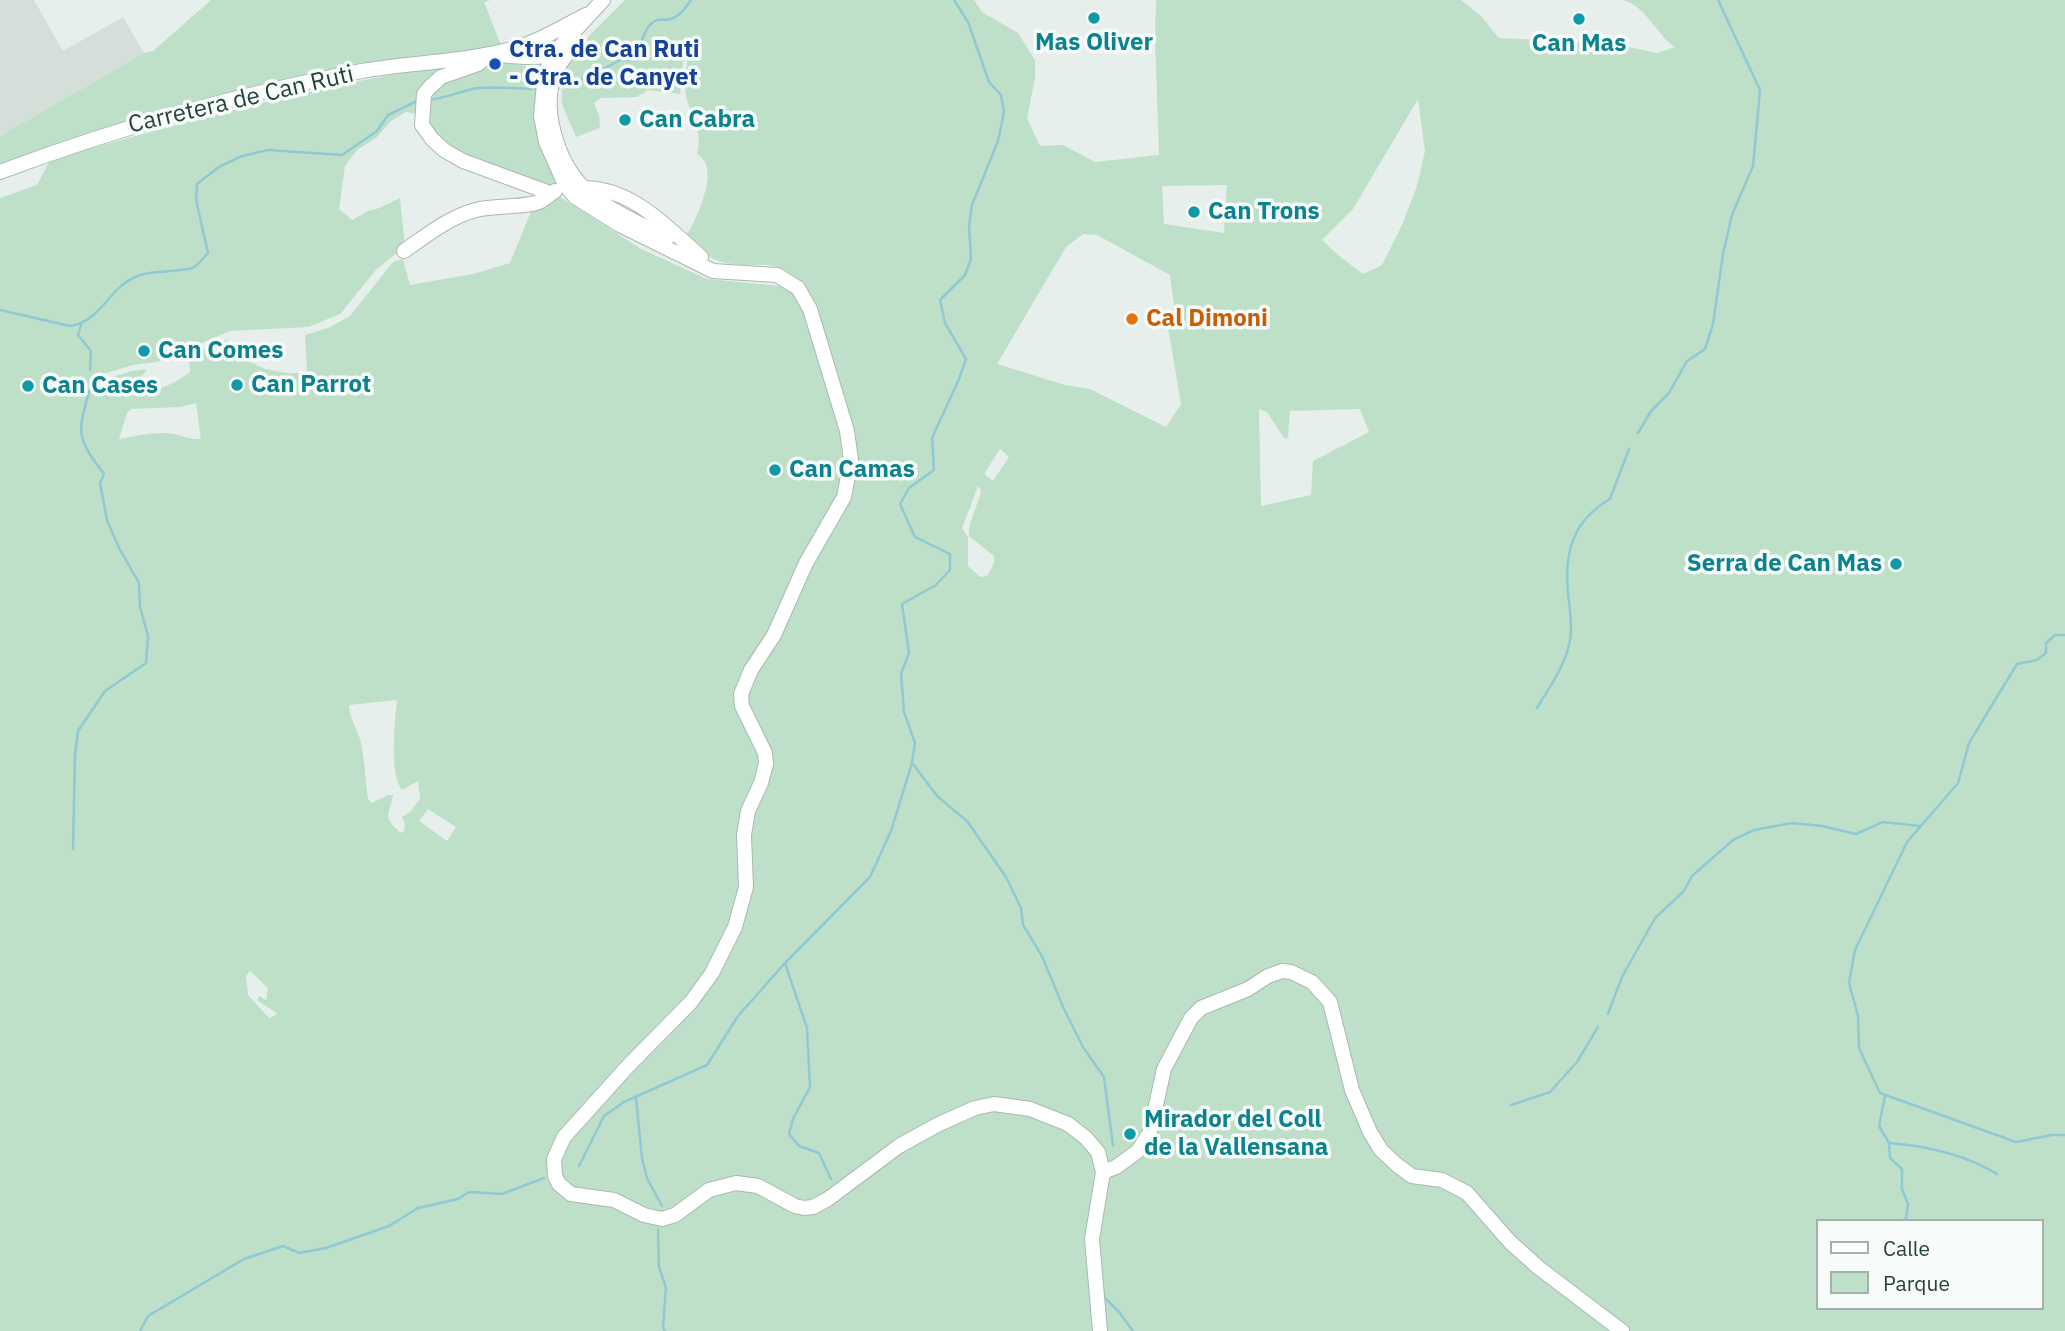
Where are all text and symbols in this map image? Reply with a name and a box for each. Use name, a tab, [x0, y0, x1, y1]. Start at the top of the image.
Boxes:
marker: Mas Oliver	[1086, 10, 1102, 26]
marker: Can Mas	[1571, 11, 1587, 27]
place label: Mas Oliver	[1035, 29, 1153, 57]
place label: Can Mas	[1532, 30, 1626, 58]
place label: Ctra. de Can Ruti - Ctra. de Canyet	[509, 36, 700, 92]
marker: Ctra. de Can Ruti - Ctra. de Canyet	[487, 56, 503, 72]
street label: Carretera de Can Ruti	[126, 60, 356, 140]
place label: Can Cabra	[639, 106, 755, 134]
marker: Can Cabra	[617, 112, 633, 128]
place label: Can Trons	[1208, 198, 1320, 226]
marker: Can Trons	[1186, 204, 1202, 220]
place label: Cal Dimoni	[1146, 305, 1268, 333]
marker: Cal Dimoni	[1124, 311, 1140, 327]
place label: Can Comes	[158, 337, 283, 365]
marker: Can Comes	[136, 343, 152, 359]
place label: Can Parrot	[251, 371, 371, 399]
place label: Can Cases	[42, 372, 158, 400]
marker: Can Parrot	[229, 377, 245, 393]
marker: Can Cases	[20, 378, 36, 394]
place label: Can Camas	[789, 456, 915, 484]
marker: Can Camas	[767, 462, 783, 478]
place label: Serra de Can Mas	[1687, 550, 1882, 578]
marker: Serra de Can Mas	[1888, 556, 1904, 572]
place label: Mirador del Coll de la Vallensana	[1144, 1106, 1328, 1162]
marker: Mirador del Coll de la Vallensana	[1122, 1126, 1138, 1142]
legend	[1816, 1219, 2044, 1310]
text: Calle	[1883, 1234, 1930, 1262]
text: Parque	[1883, 1269, 1950, 1297]

